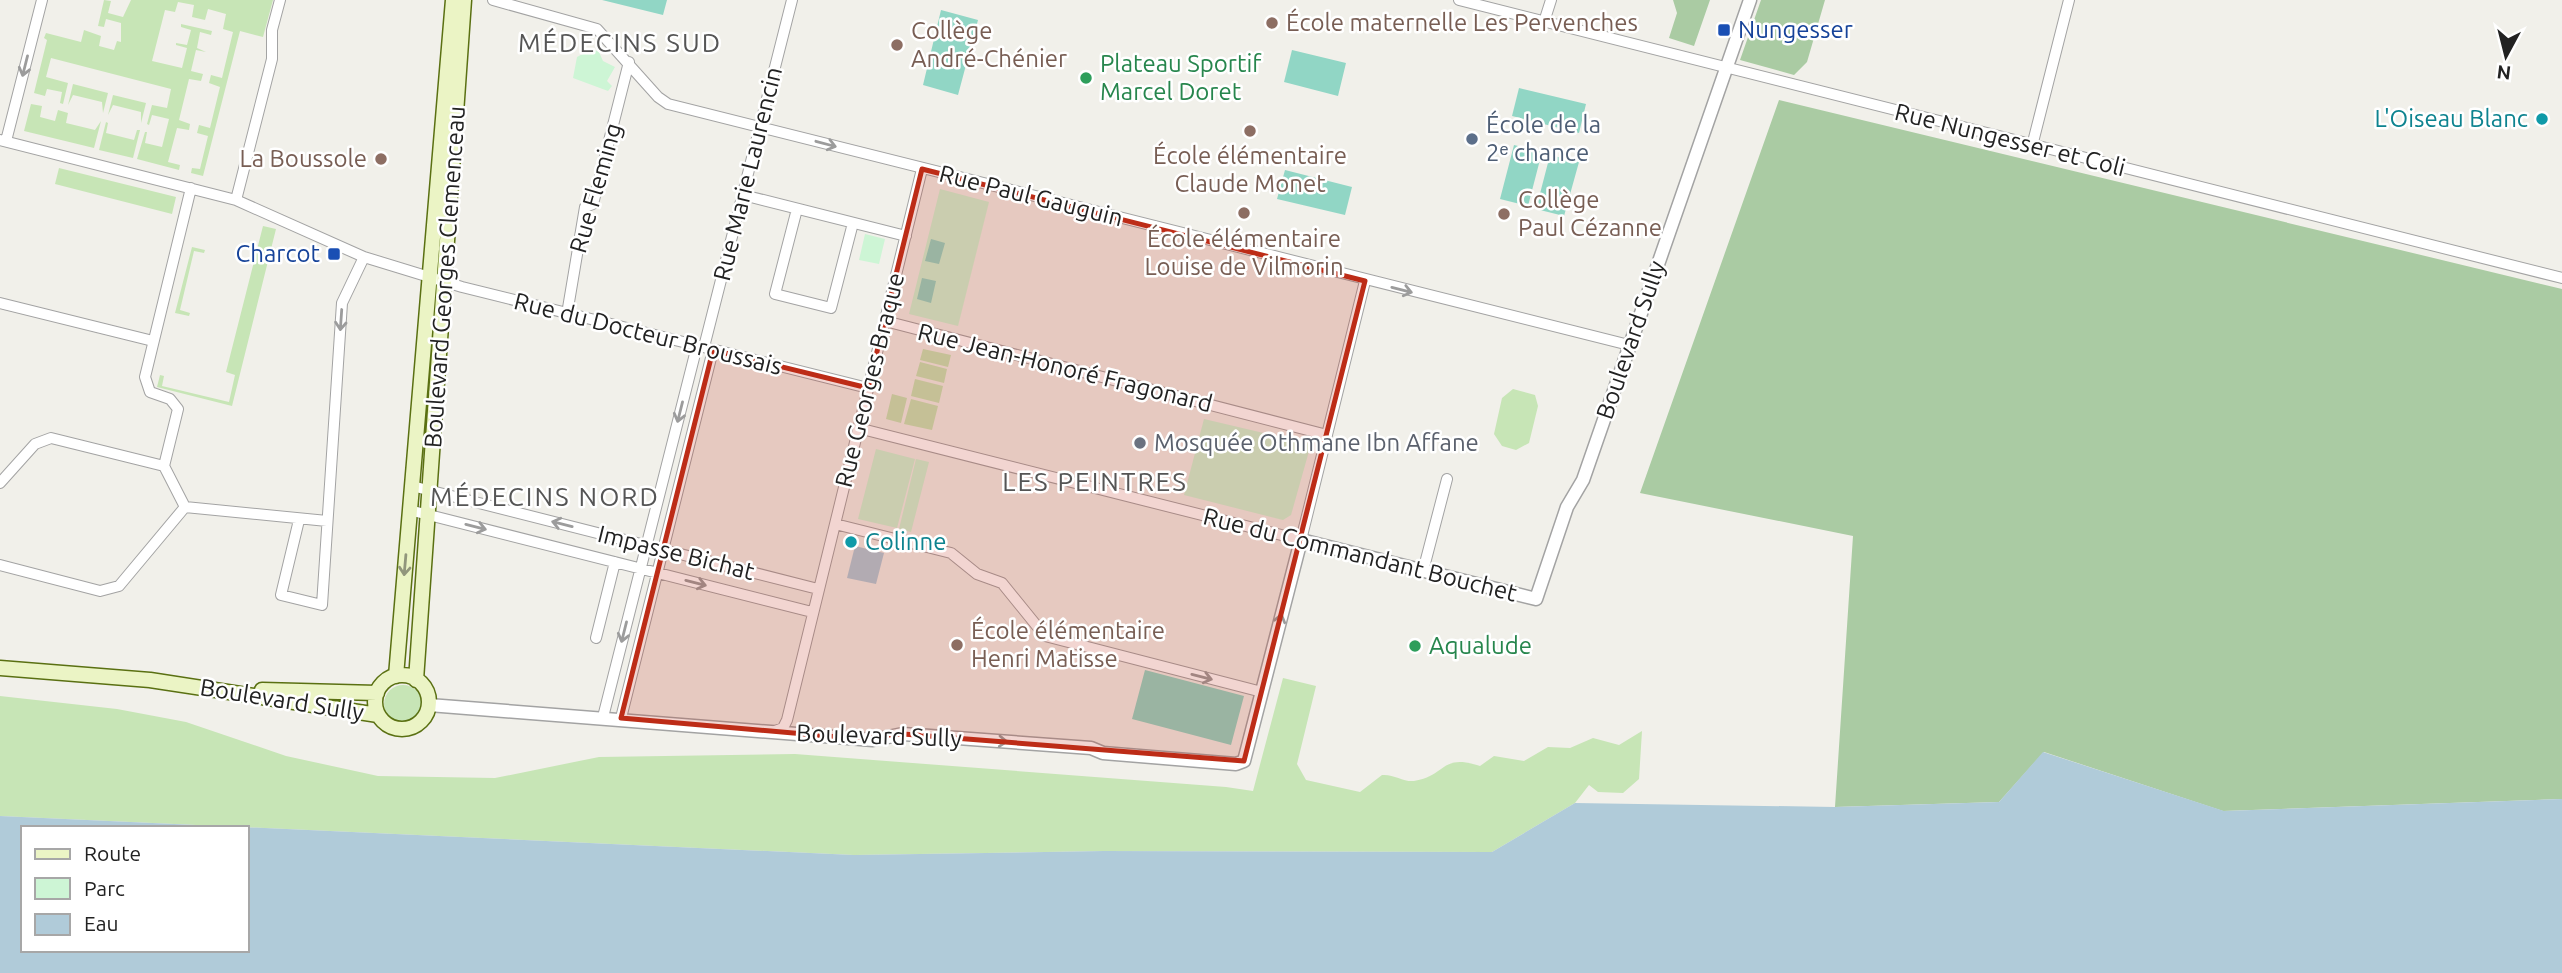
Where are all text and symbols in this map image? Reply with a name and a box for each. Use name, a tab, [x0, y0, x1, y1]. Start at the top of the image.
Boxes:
place label: École maternelle Les Pervenches	[1286, 8, 1638, 36]
marker: École maternelle Les Pervenches	[1264, 15, 1280, 31]
place label: Nungesser	[1738, 16, 1853, 43]
place label: Collège André-Chénier	[911, 17, 1067, 72]
north arrow	[2471, 21, 2541, 91]
marker: Nungesser	[1716, 22, 1732, 38]
district label: MÉDECINS SUD	[518, 27, 722, 57]
marker: Collège André-Chénier	[889, 37, 905, 53]
place label: Plateau Sportif Marcel Doret	[1100, 50, 1262, 105]
one-way arrow	[18, 54, 31, 77]
text: N	[2496, 61, 2512, 85]
street label: Rue Marie Laurencin	[708, 64, 787, 284]
marker: Plateau Sportif Marcel Doret	[1078, 70, 1094, 86]
street label: Rue Nungesser et Coli	[1892, 98, 2128, 181]
street label: Boulevard Georges Clemenceau	[419, 105, 470, 449]
place label: L'Oiseau Blanc	[2375, 105, 2528, 132]
place label: École de la 2ᵉ chance	[1486, 110, 1601, 166]
marker: L'Oiseau Blanc	[2534, 111, 2550, 127]
street label: Rue Fleming	[564, 120, 627, 256]
marker: École élémentaire Claude Monet	[1242, 123, 1258, 139]
marker: École de la 2ᵉ chance	[1464, 131, 1480, 147]
one-way arrow	[814, 138, 837, 151]
place label: École élémentaire Claude Monet	[1153, 141, 1347, 197]
place label: La Boussole	[240, 145, 367, 172]
marker: La Boussole	[373, 151, 389, 167]
street label: Rue Paul Gauguin	[936, 160, 1126, 231]
place label: Collège Paul Cézanne	[1518, 186, 1662, 241]
marker: École élémentaire Louise de Vilmorin	[1236, 205, 1252, 221]
marker: Collège Paul Cézanne	[1496, 206, 1512, 222]
place label: École élémentaire Louise de Vilmorin	[1144, 224, 1344, 280]
place label: Charcot	[236, 240, 321, 267]
marker: Charcot	[326, 246, 342, 262]
street label: Boulevard Sully	[1591, 257, 1670, 423]
street label: Rue Georges Braque	[830, 270, 909, 490]
one-way arrow	[1391, 284, 1413, 297]
street label: Rue du Docteur Broussais	[511, 287, 785, 380]
one-way arrow	[334, 308, 347, 331]
street label: Rue Jean-Honoré Fragonard	[915, 318, 1215, 417]
one-way arrow	[673, 400, 686, 423]
place label: Mosquée Othmane Ibn Affane	[1154, 429, 1479, 456]
marker: Mosquée Othmane Ibn Affane	[1132, 435, 1148, 451]
district label: LES PEINTRES	[1002, 467, 1188, 496]
district label: MÉDECINS NORD	[430, 481, 660, 511]
street label: Rue du Commandant Bouchet	[1200, 502, 1520, 607]
one-way arrow	[551, 517, 574, 530]
street label: Impasse Bichat	[595, 520, 758, 585]
one-way arrow	[464, 521, 486, 534]
place label: Colinne	[865, 528, 947, 555]
marker: Colinne	[843, 534, 859, 550]
one-way arrow	[398, 553, 411, 575]
one-way arrow	[684, 577, 707, 590]
one-way arrow	[1273, 613, 1286, 636]
place label: École élémentaire Henri Matisse	[971, 616, 1165, 672]
one-way arrow	[617, 621, 630, 643]
place label: Aqualude	[1429, 632, 1532, 659]
marker: École élémentaire Henri Matisse	[949, 637, 965, 653]
marker: Aqualude	[1407, 638, 1423, 654]
one-way arrow	[1190, 671, 1213, 684]
street label: Boulevard Sully	[198, 673, 366, 726]
street label: Boulevard Sully	[796, 719, 963, 752]
one-way arrow	[985, 735, 1007, 748]
legend	[21, 826, 248, 952]
text: Route	[84, 841, 141, 865]
text: Parc	[84, 876, 125, 900]
text: Eau	[84, 911, 119, 935]

